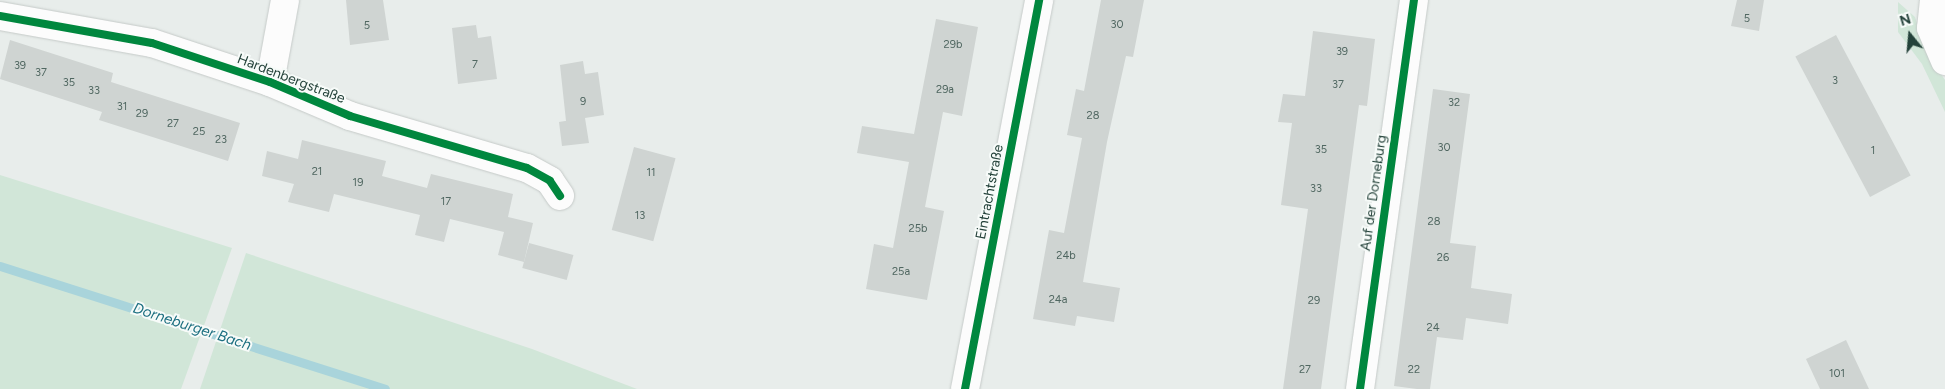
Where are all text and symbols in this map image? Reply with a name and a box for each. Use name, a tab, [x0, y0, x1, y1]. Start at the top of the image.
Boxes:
north arrow	[1885, 10, 1935, 60]
text: N	[1898, 10, 1913, 30]
house number: 5	[1744, 12, 1750, 26]
house number: 30	[1110, 18, 1124, 32]
house number: 5	[364, 19, 370, 33]
house number: 29b	[944, 38, 962, 52]
house number: 39	[1336, 45, 1348, 59]
street label: Hardenbergstraße	[235, 51, 347, 107]
house number: 7	[472, 58, 478, 72]
house number: 39	[14, 59, 26, 73]
house number: 37	[35, 66, 47, 80]
house number: 3	[1832, 74, 1838, 88]
house number: 35	[63, 76, 75, 90]
house number: 37	[1332, 78, 1344, 92]
house number: 29a	[936, 83, 954, 97]
house number: 33	[88, 84, 100, 98]
house number: 9	[580, 95, 586, 109]
house number: 32	[1448, 96, 1460, 110]
house number: 31	[117, 100, 127, 114]
house number: 29	[136, 107, 148, 121]
house number: 28	[1087, 109, 1099, 123]
house number: 27	[167, 117, 179, 131]
house number: 25	[193, 125, 205, 139]
house number: 23	[215, 133, 227, 147]
street label: Auf der Dorneburg	[1358, 134, 1390, 252]
house number: 30	[1437, 141, 1451, 155]
street label: Eintrachtstraße	[973, 143, 1007, 241]
house number: 35	[1315, 143, 1327, 157]
house number: 1	[1871, 144, 1875, 158]
house number: 21	[312, 165, 322, 179]
house number: 11	[646, 166, 656, 180]
house number: 19	[353, 176, 363, 190]
house number: 33	[1310, 182, 1322, 196]
house number: 17	[441, 195, 451, 209]
house number: 13	[635, 209, 645, 223]
house number: 28	[1428, 215, 1440, 229]
house number: 25b	[909, 222, 927, 236]
house number: 24b	[1056, 249, 1076, 263]
house number: 26	[1437, 251, 1449, 265]
house number: 25a	[892, 265, 910, 279]
house number: 24a	[1049, 293, 1067, 307]
house number: 29	[1308, 294, 1320, 308]
water label: Dorneburger Bach	[131, 299, 253, 355]
house number: 24	[1427, 321, 1439, 335]
house number: 27	[1299, 363, 1311, 377]
house number: 22	[1408, 363, 1420, 377]
house number: 101	[1829, 367, 1845, 381]

